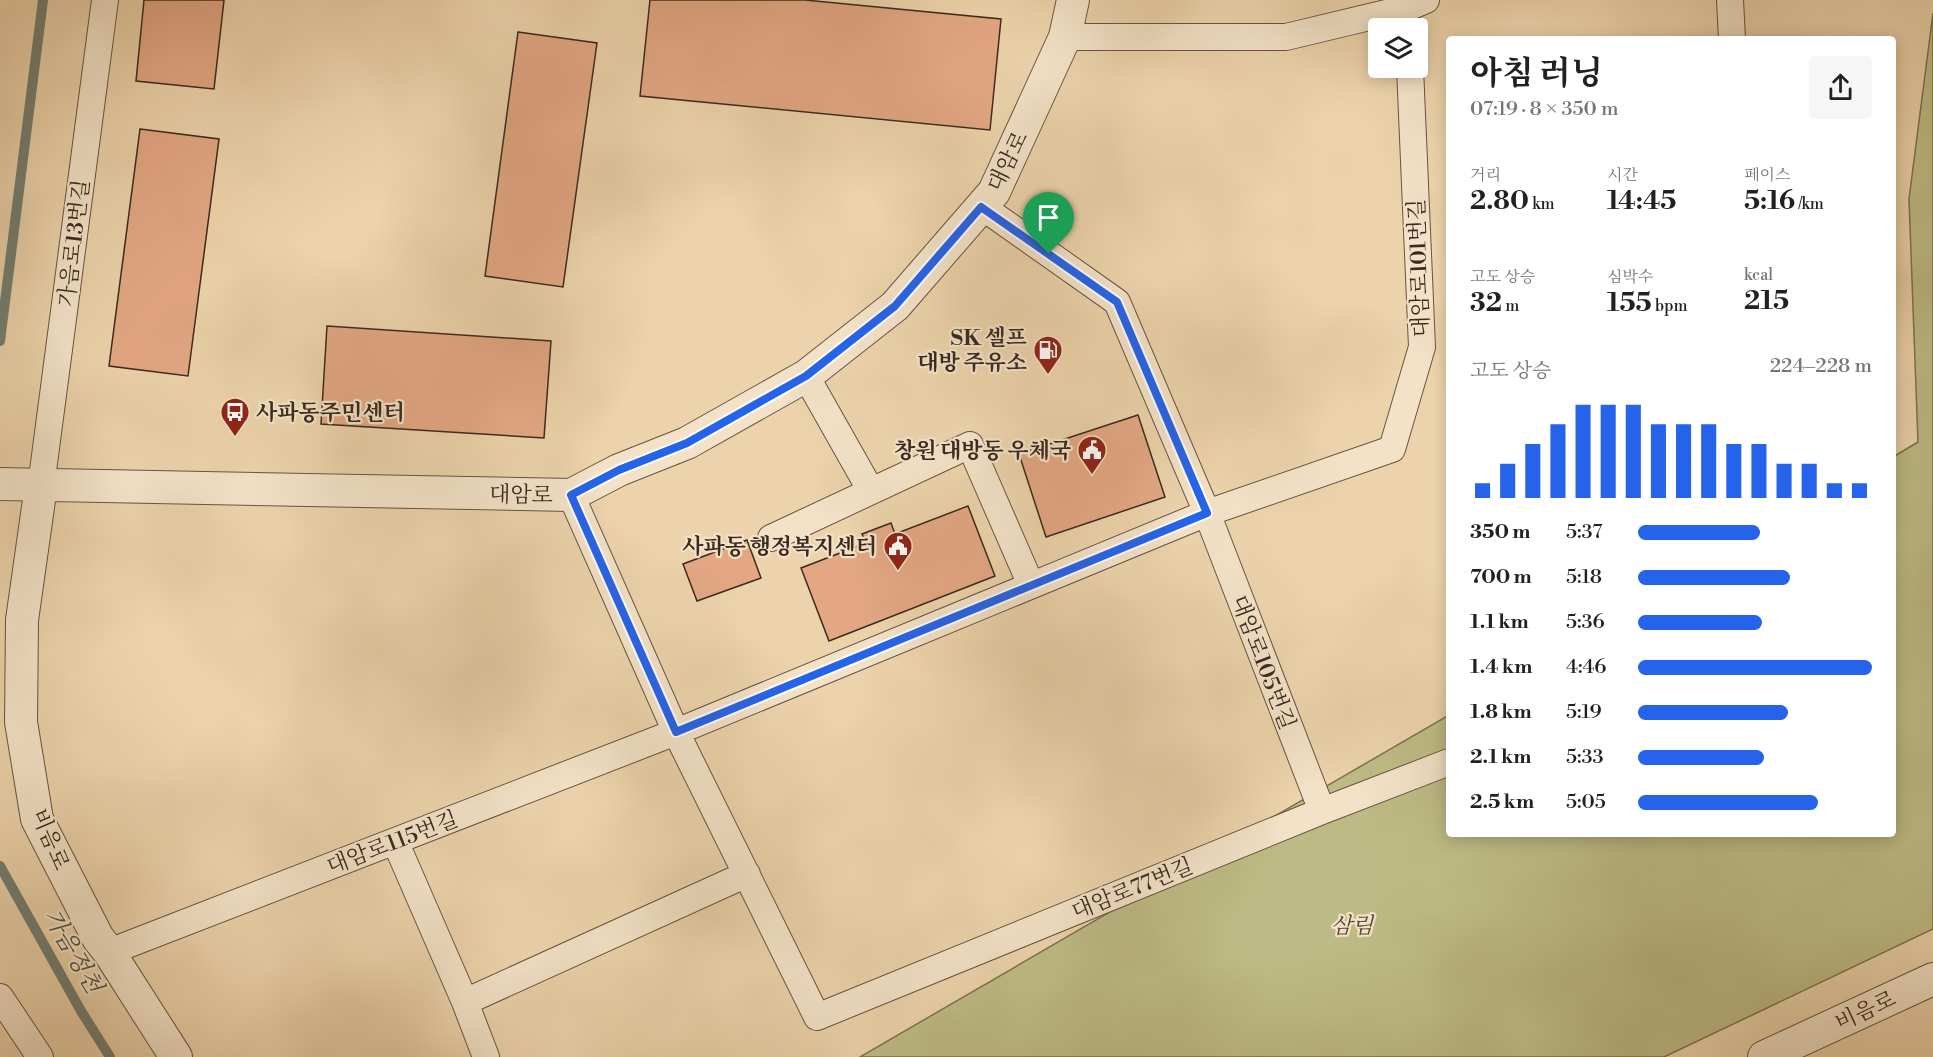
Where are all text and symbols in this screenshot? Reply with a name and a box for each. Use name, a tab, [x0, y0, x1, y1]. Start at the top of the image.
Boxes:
map controls	[1368, 18, 1428, 78]
button: layers	[1368, 18, 1428, 78]
text: 아침 러닝	[1470, 54, 1603, 95]
button: share	[1809, 56, 1872, 119]
text: 07:19 · 8 × 350 m	[1470, 97, 1618, 122]
street label: 대암로	[982, 127, 1034, 196]
text: 거리	[1470, 165, 1501, 185]
text: 시간	[1607, 165, 1638, 185]
text: 페이스	[1744, 165, 1790, 185]
street label: 가음로13번길	[53, 178, 96, 308]
text: 2.80	[1470, 185, 1529, 217]
text: 14:45	[1607, 185, 1676, 217]
text: 5:16	[1744, 185, 1795, 217]
pin	[1023, 192, 1074, 254]
text: km	[1529, 194, 1555, 214]
text: /km	[1795, 194, 1824, 214]
street label: 대암로101번길	[1404, 198, 1435, 338]
icon: arrive	[1032, 201, 1065, 234]
text: kcal	[1744, 265, 1773, 285]
text: 고도 상승	[1470, 267, 1535, 287]
text: 심박수	[1607, 267, 1653, 287]
text: 215	[1744, 285, 1789, 317]
text: 32	[1470, 287, 1502, 319]
text: 155	[1607, 287, 1652, 319]
text: m	[1502, 296, 1519, 316]
text: bpm	[1652, 296, 1687, 316]
place label: SK 셀프 대방 주유소	[917, 325, 1027, 377]
fuel station icon: SK 셀프 대방 주유소	[1032, 334, 1064, 376]
text: 224–228 m	[1770, 354, 1872, 379]
text: 고도 상승	[1470, 359, 1551, 384]
bus stop icon: 사파동주민센터	[219, 396, 251, 438]
place label: 사파동주민센터	[256, 400, 405, 427]
public building icon: 창원 대방동 우체국	[1076, 434, 1108, 476]
place label: 창원 대방동 우체국	[894, 438, 1072, 465]
street label: 대암로	[489, 481, 553, 510]
text: 350 m	[1470, 520, 1530, 545]
text: 5:37	[1566, 520, 1602, 545]
public building icon: 사파동 행정복지센터	[882, 530, 914, 572]
place label: 사파동 행정복지센터	[682, 534, 877, 561]
text: 700 m	[1470, 565, 1532, 590]
text: 5:18	[1566, 565, 1602, 590]
street label: 대암로105번길	[1225, 592, 1301, 734]
text: 1.1 km	[1470, 610, 1529, 635]
text: 5:36	[1566, 610, 1605, 635]
text: 1.4 km	[1470, 655, 1532, 680]
text: 4:46	[1566, 655, 1606, 680]
text: 1.8 km	[1470, 700, 1532, 725]
text: 5:19	[1566, 700, 1602, 725]
text: 2.1 km	[1470, 745, 1532, 770]
text: 5:33	[1566, 745, 1604, 770]
text: 2.5 km	[1470, 790, 1534, 815]
text: 5:05	[1566, 790, 1606, 815]
street label: 비음로	[25, 805, 75, 874]
street label: 대암로115번길	[323, 806, 462, 881]
street label: 대암로77번길	[1068, 853, 1197, 926]
water label: 가음정천	[36, 904, 109, 1001]
park label: 삼림	[1331, 913, 1375, 940]
street label: 비음로	[1831, 986, 1900, 1037]

